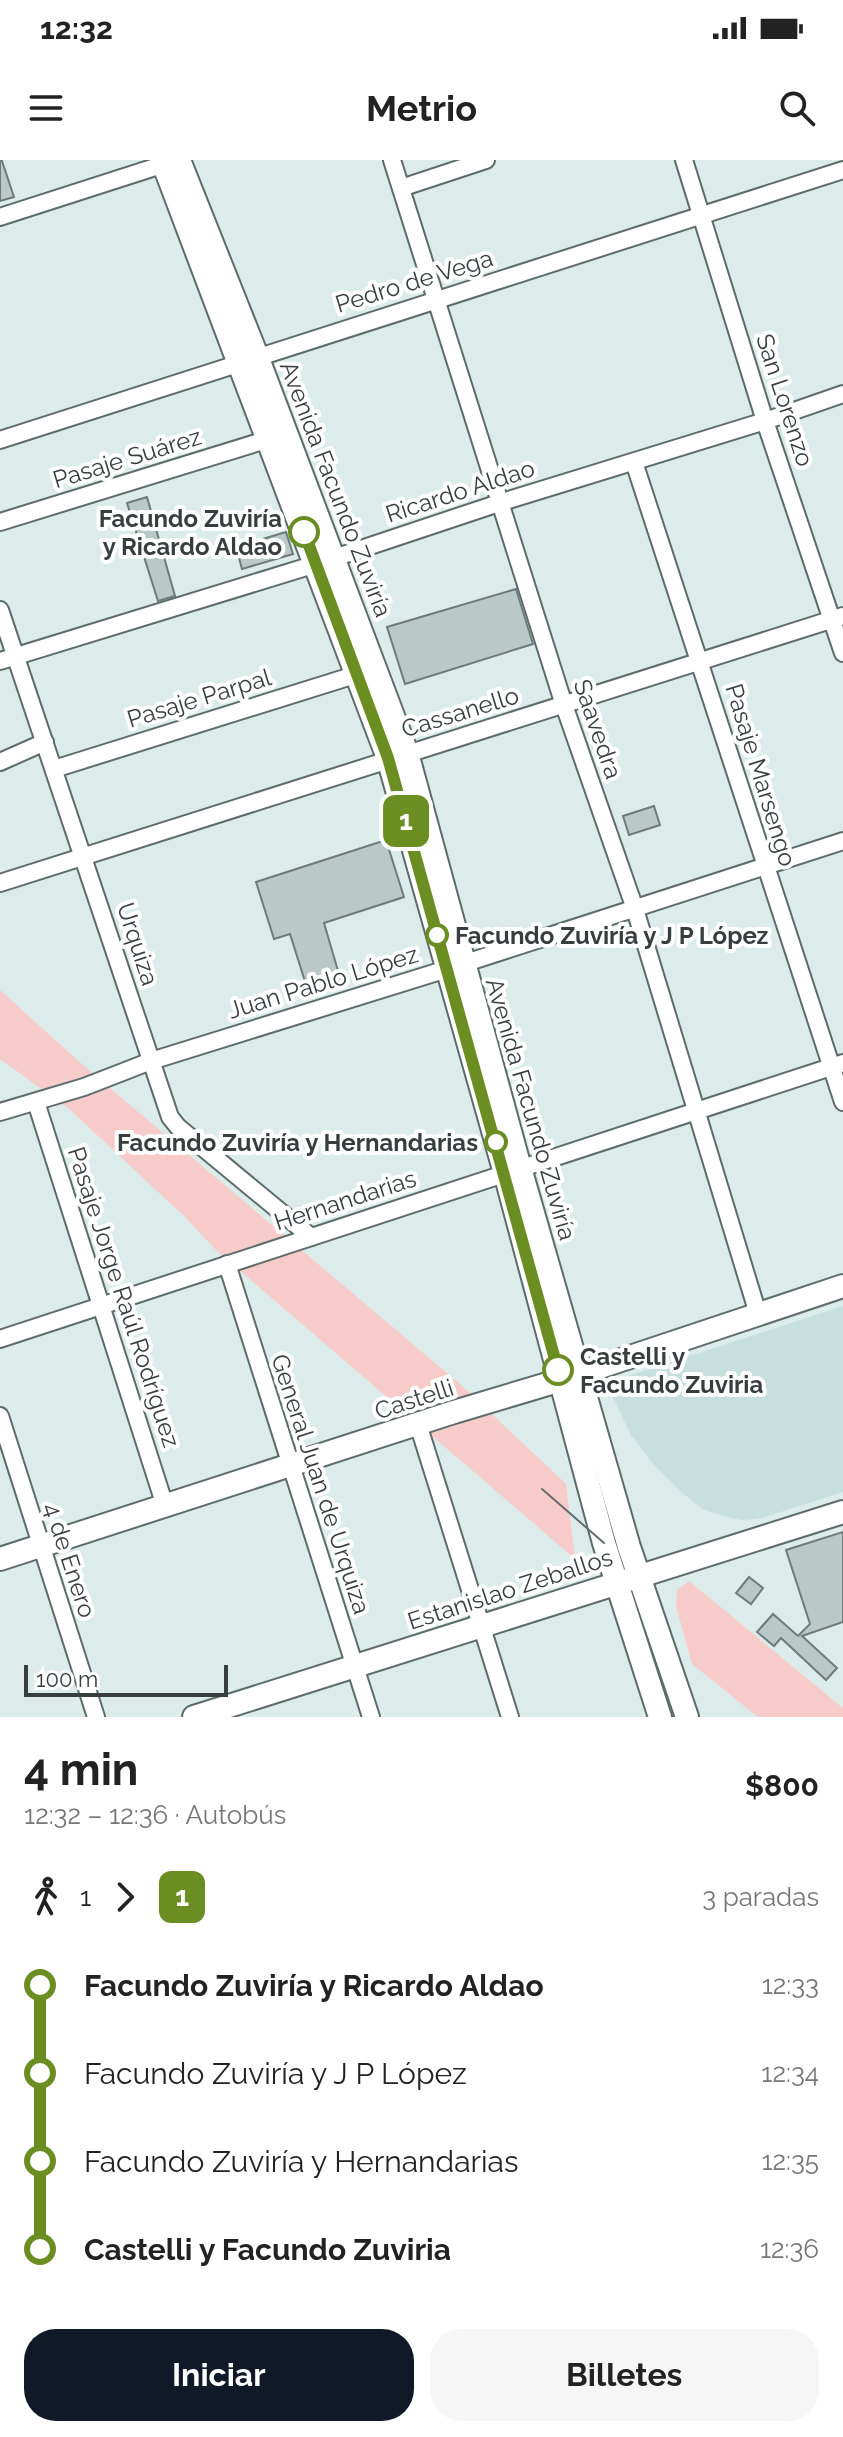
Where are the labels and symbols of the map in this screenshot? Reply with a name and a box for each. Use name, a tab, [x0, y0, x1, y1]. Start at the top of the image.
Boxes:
street label: Pedro de Vega	[332, 243, 496, 319]
street label: San Lorenzo	[750, 330, 820, 470]
street label: Avenida Facundo Zuviría	[274, 357, 398, 621]
street label: Pasaje Suárez	[49, 422, 205, 494]
street label: Ricardo Aldao	[382, 453, 538, 529]
place label: Facundo Zuviría y Ricardo Aldao	[99, 504, 282, 561]
marker: Facundo Zuviría y Ricardo Aldao	[289, 517, 319, 547]
street label: Pasaje Parpal	[124, 662, 275, 734]
street label: Saavedra	[567, 676, 629, 782]
street label: Cassanello	[398, 680, 522, 744]
street label: Pasaje Marsengo	[719, 680, 803, 870]
line badge: 1	[380, 795, 432, 847]
street label: Urquiza	[111, 899, 165, 989]
place label: Facundo Zuviría y J P López	[455, 921, 769, 950]
marker: Facundo Zuviría y J P López	[426, 924, 448, 946]
street label: Juan Pablo López	[225, 939, 421, 1025]
street label: Avenida Facundo Zuviría	[480, 975, 582, 1243]
place label: Facundo Zuviría y Hernandarias	[117, 1128, 478, 1157]
marker: Facundo Zuviría y Hernandarias	[485, 1131, 507, 1153]
street label: Pasaje Jorge Raúl Rodríguez	[62, 1143, 186, 1451]
street label: Hernandarias	[270, 1163, 420, 1237]
place label: Castelli y Facundo Zuviria	[580, 1342, 763, 1399]
street label: General Juan de Urquiza	[265, 1350, 377, 1618]
marker: Castelli y Facundo Zuviria	[543, 1355, 573, 1385]
street label: Castelli	[371, 1373, 457, 1425]
street label: 4 de Enero	[38, 1499, 102, 1621]
street label: Estanislao Zeballos	[404, 1542, 616, 1636]
scale bar	[24, 1661, 228, 1697]

